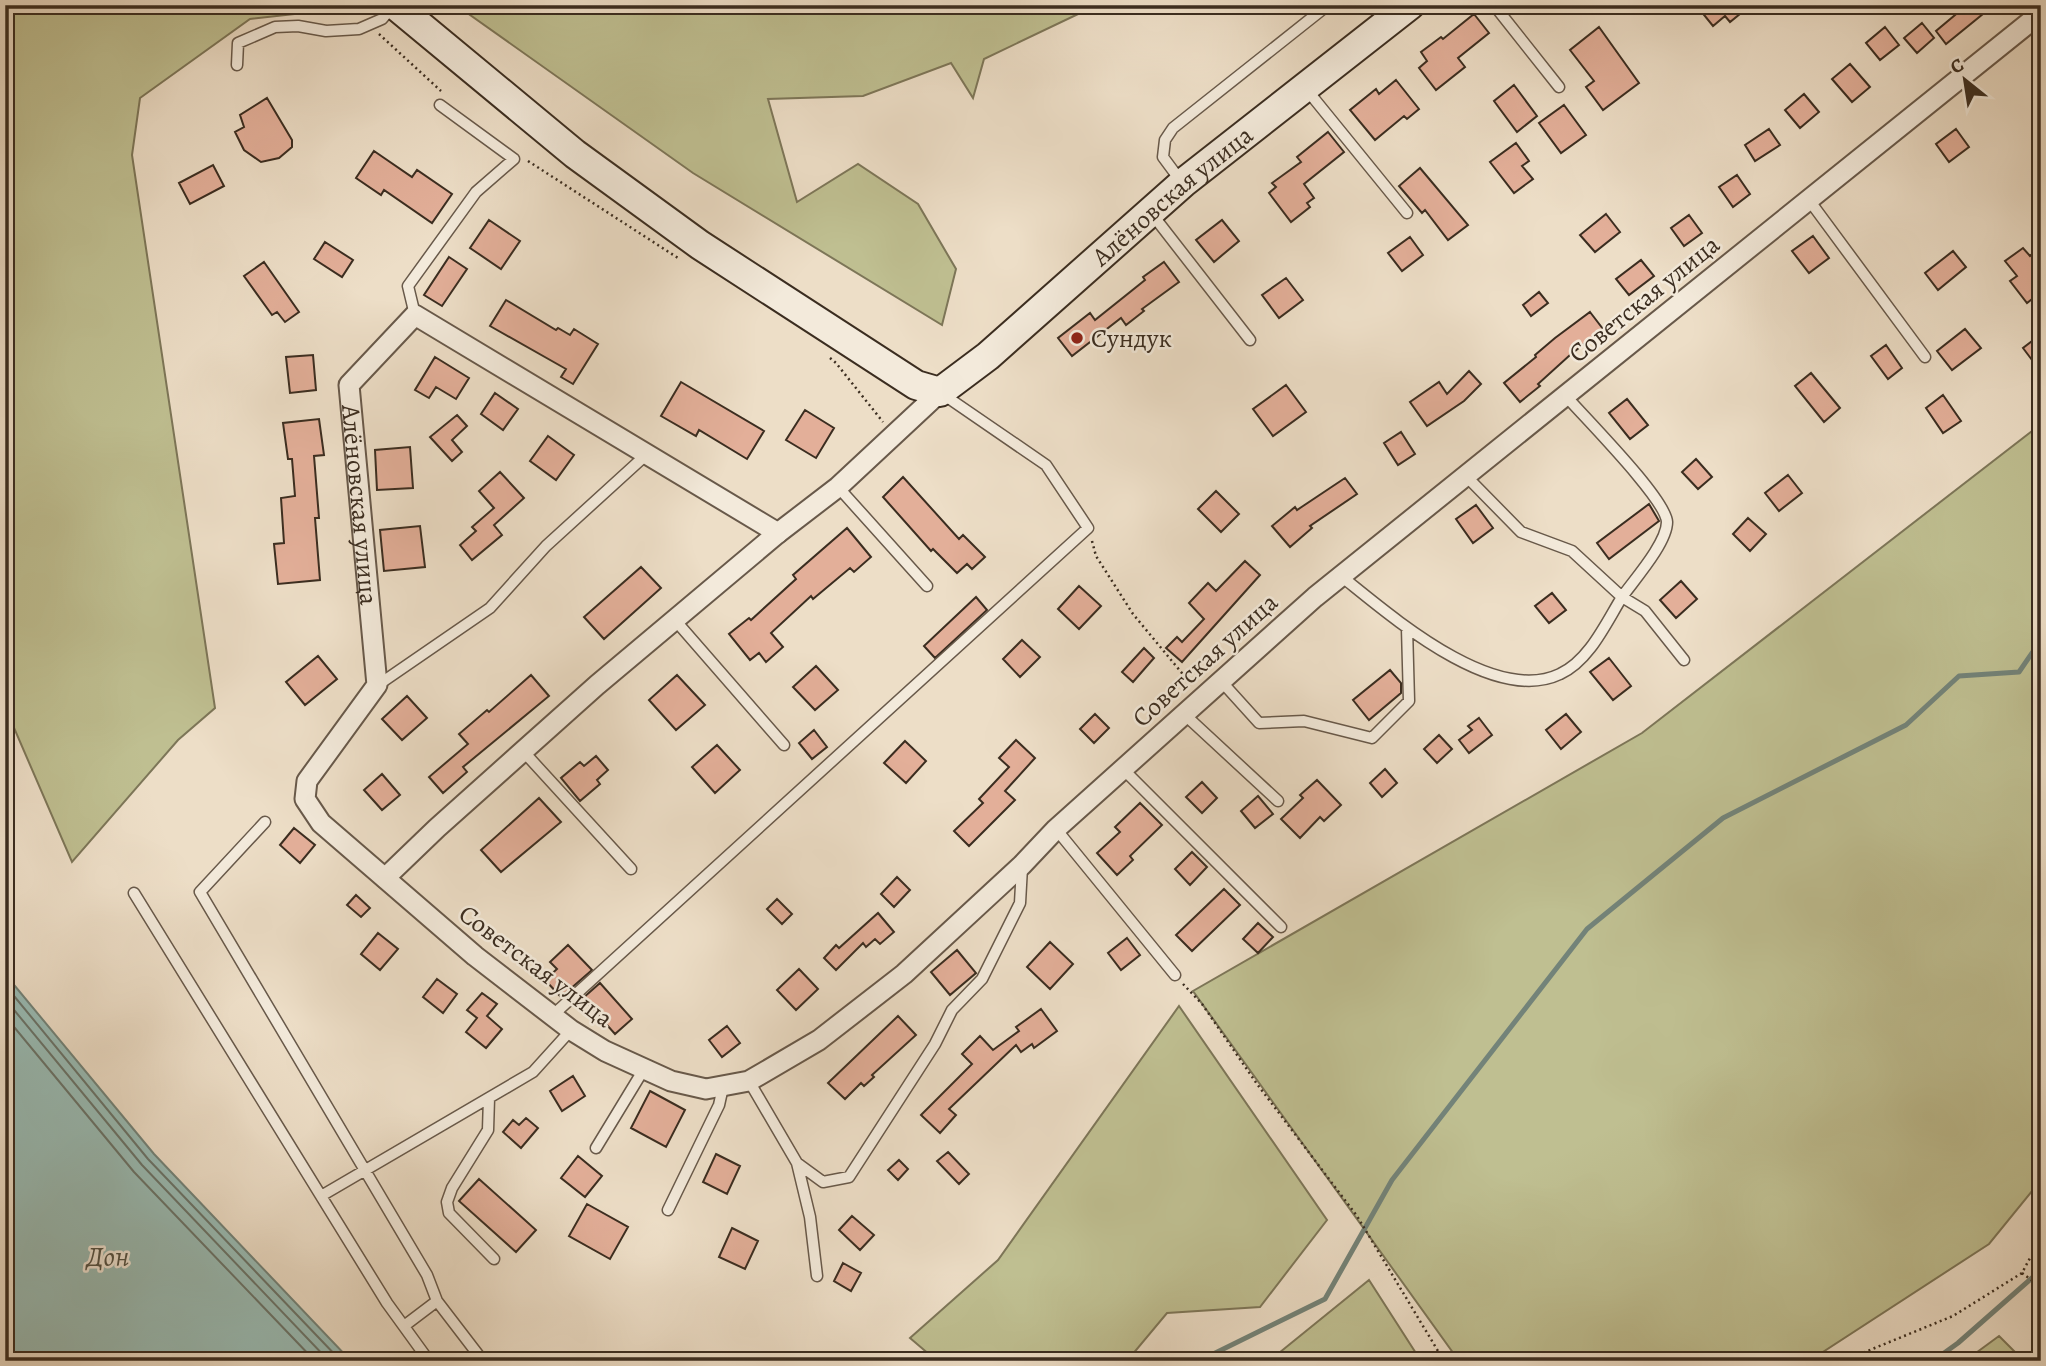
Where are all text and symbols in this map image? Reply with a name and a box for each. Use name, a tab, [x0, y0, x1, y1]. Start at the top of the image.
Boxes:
north arrow	[1930, 46, 2000, 116]
text: С	[1945, 52, 1969, 80]
street label: Алёновская улица	[1083, 117, 1260, 274]
street label: Советская улица	[1561, 227, 1727, 371]
place label: Сундук	[1091, 321, 1172, 356]
marker: Сундук	[1069, 330, 1085, 346]
street label: Алёновская улица	[333, 402, 387, 607]
street label: Советская улица	[1125, 585, 1285, 735]
street label: Советская улица	[452, 896, 620, 1036]
water label: Дон	[85, 1238, 129, 1276]

